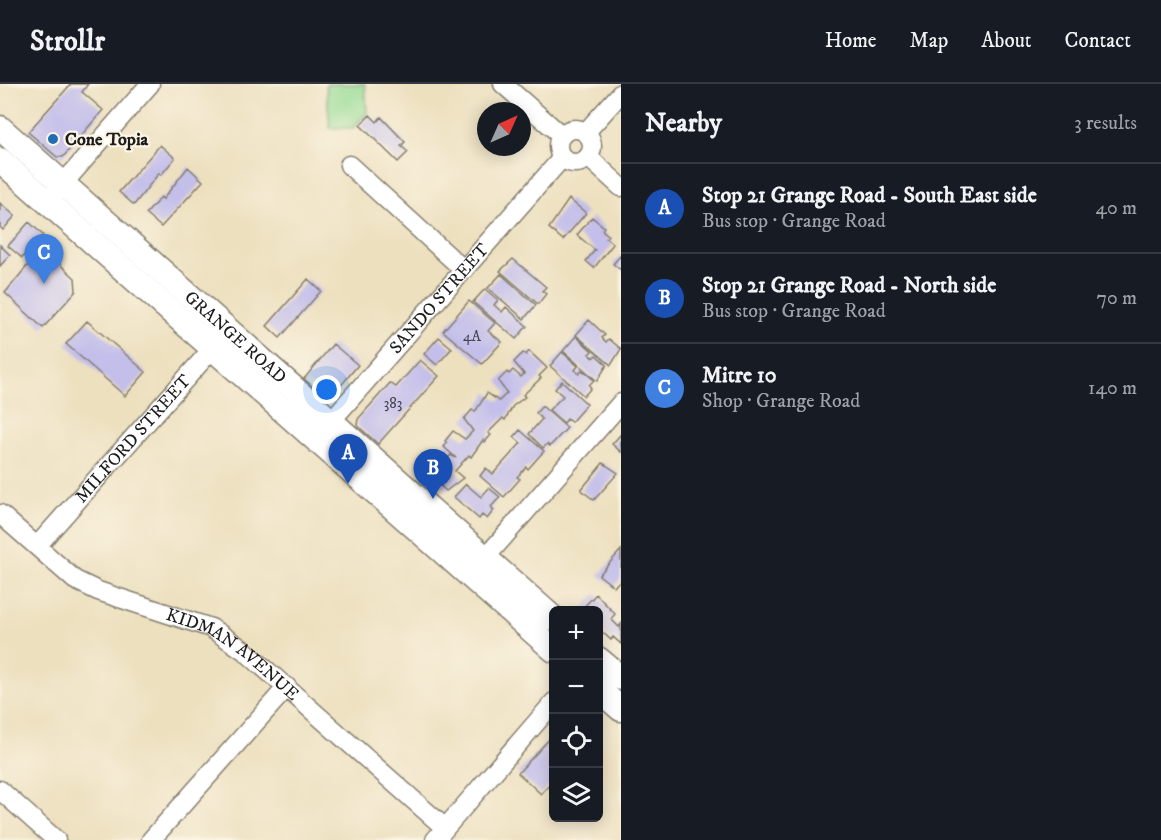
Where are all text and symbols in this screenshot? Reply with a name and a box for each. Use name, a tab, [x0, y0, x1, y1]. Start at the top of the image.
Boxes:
text: Strollr	[30, 24, 105, 59]
text: Home	[825, 28, 877, 54]
text: Map	[910, 28, 948, 54]
text: About	[981, 28, 1032, 54]
text: Contact	[1065, 28, 1131, 54]
north arrow	[477, 102, 531, 156]
text: Nearby	[645, 107, 722, 140]
text: 3 results	[1074, 111, 1137, 136]
place label: Cone Topia	[65, 129, 149, 151]
marker: Cone Topia	[46, 132, 60, 146]
text: Stop 21 Grange Road - South East side	[702, 182, 1037, 209]
text: A	[658, 196, 671, 221]
text: 40 m	[1095, 196, 1137, 221]
text: Bus stop · Grange Road	[702, 209, 886, 234]
pin: C	[24, 234, 63, 284]
street label: SANDO STREET	[385, 239, 494, 359]
text: Stop 21 Grange Road - North side	[702, 272, 996, 299]
text: B	[658, 286, 671, 311]
text: 70 m	[1096, 286, 1137, 311]
street label: GRANGE ROAD	[179, 287, 291, 389]
text: Bus stop · Grange Road	[702, 299, 886, 324]
house number: 4A	[463, 327, 482, 346]
text: Mitre 10	[702, 362, 777, 389]
street label: MILFORD STREET	[71, 370, 196, 508]
your location	[312, 375, 341, 404]
text: C	[658, 376, 671, 401]
text: 140 m	[1088, 376, 1137, 401]
text: Shop · Grange Road	[702, 389, 860, 414]
house number: 383	[384, 394, 402, 413]
pin: A	[328, 434, 368, 484]
pin: B	[414, 450, 452, 499]
street label: KIDMAN AVENUE	[163, 604, 303, 706]
map controls	[549, 606, 603, 822]
button: +	[549, 606, 603, 660]
button: −	[549, 660, 603, 714]
button: locate	[549, 714, 603, 768]
button: layers	[549, 768, 603, 822]

